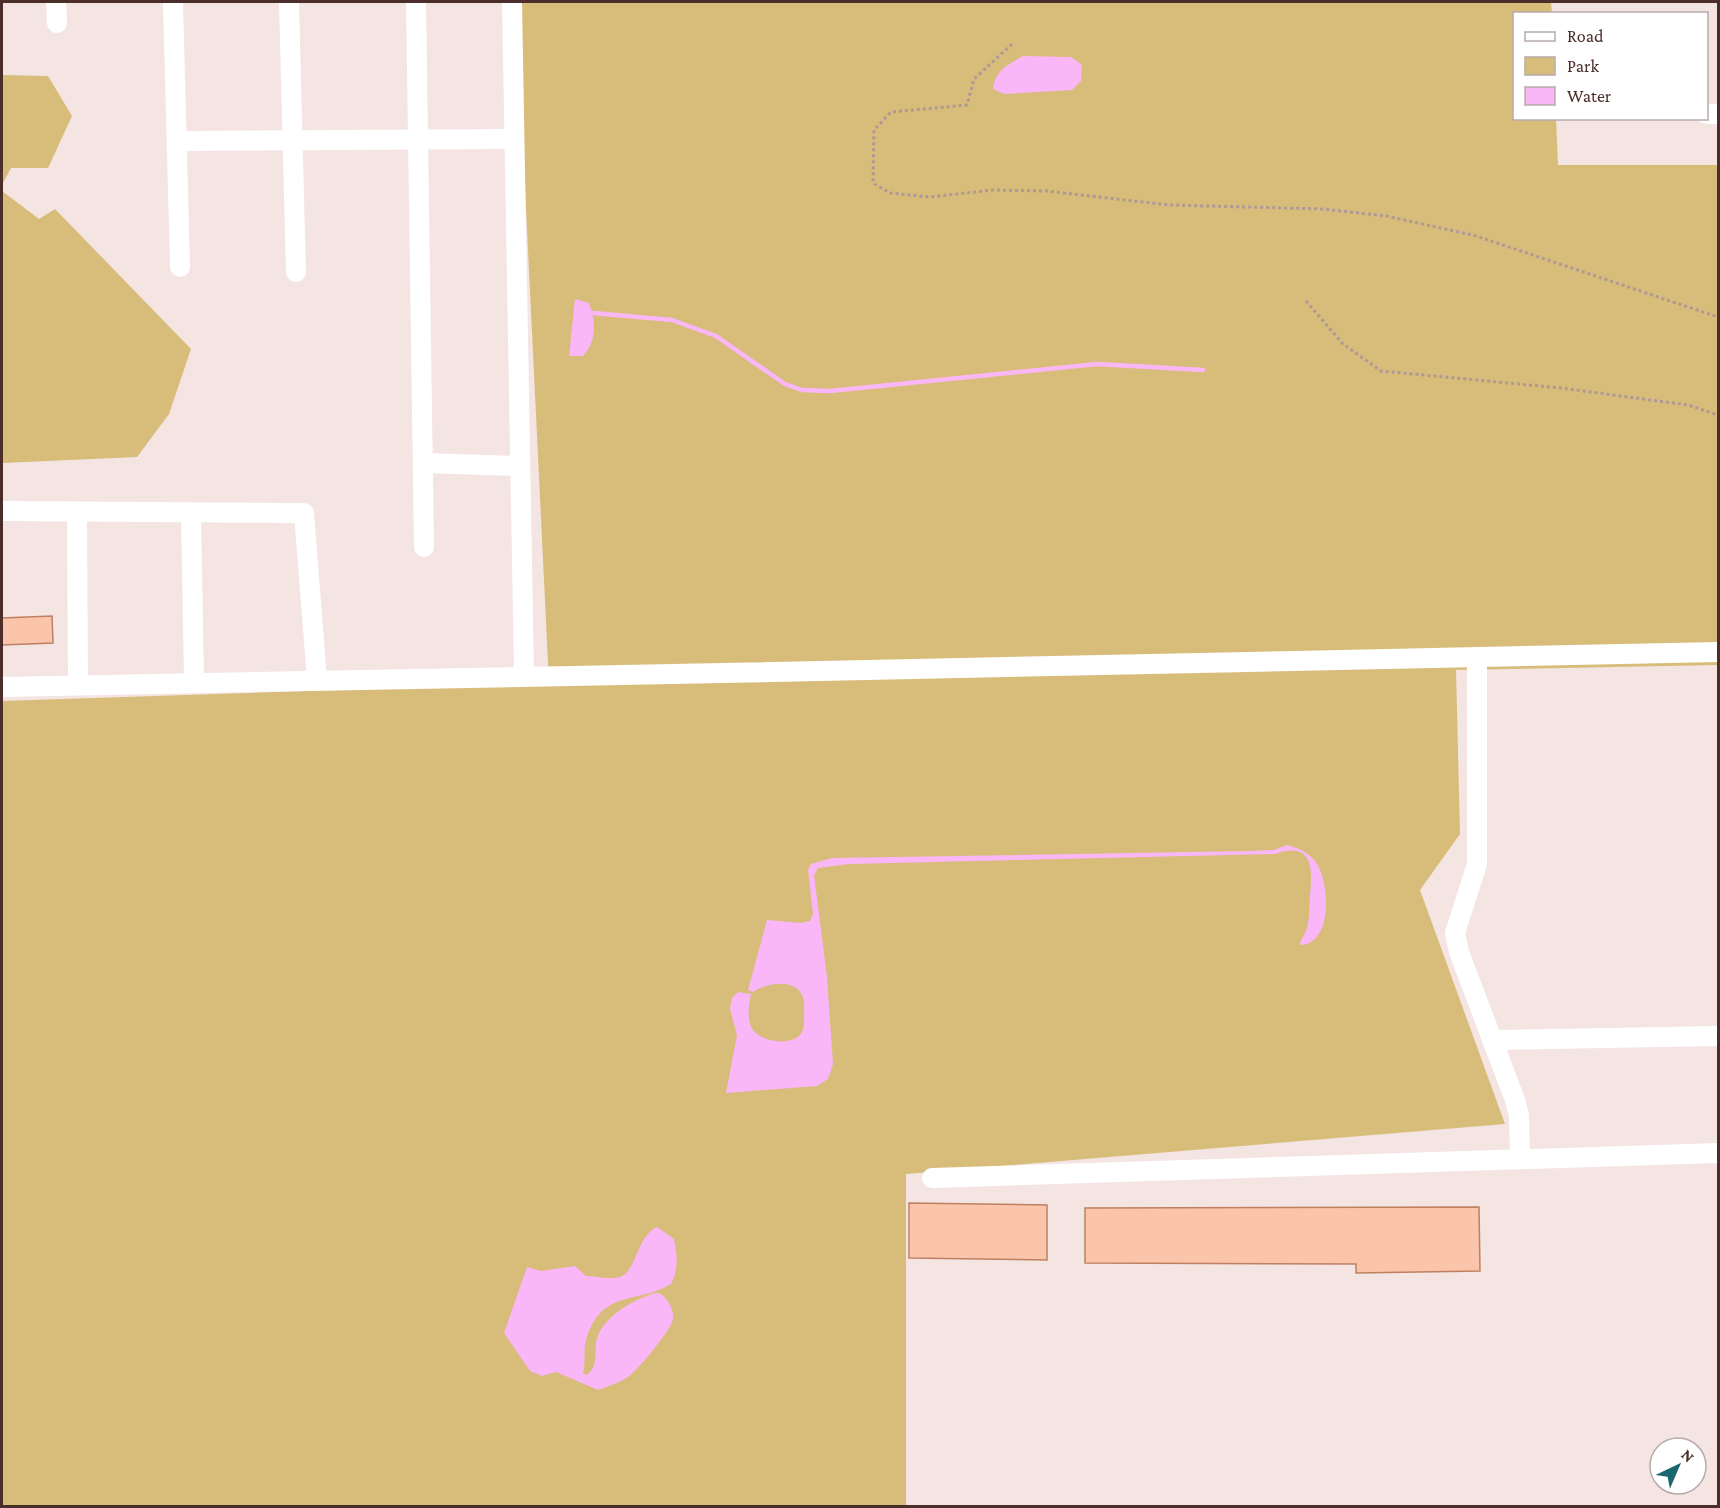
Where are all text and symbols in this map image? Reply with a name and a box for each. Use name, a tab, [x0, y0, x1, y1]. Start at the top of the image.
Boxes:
legend	[1513, 12, 1708, 120]
text: Road	[1567, 26, 1604, 46]
text: Park	[1567, 56, 1599, 76]
text: Water	[1567, 86, 1612, 106]
north arrow	[1648, 1436, 1708, 1496]
text: N	[1678, 1446, 1698, 1466]

